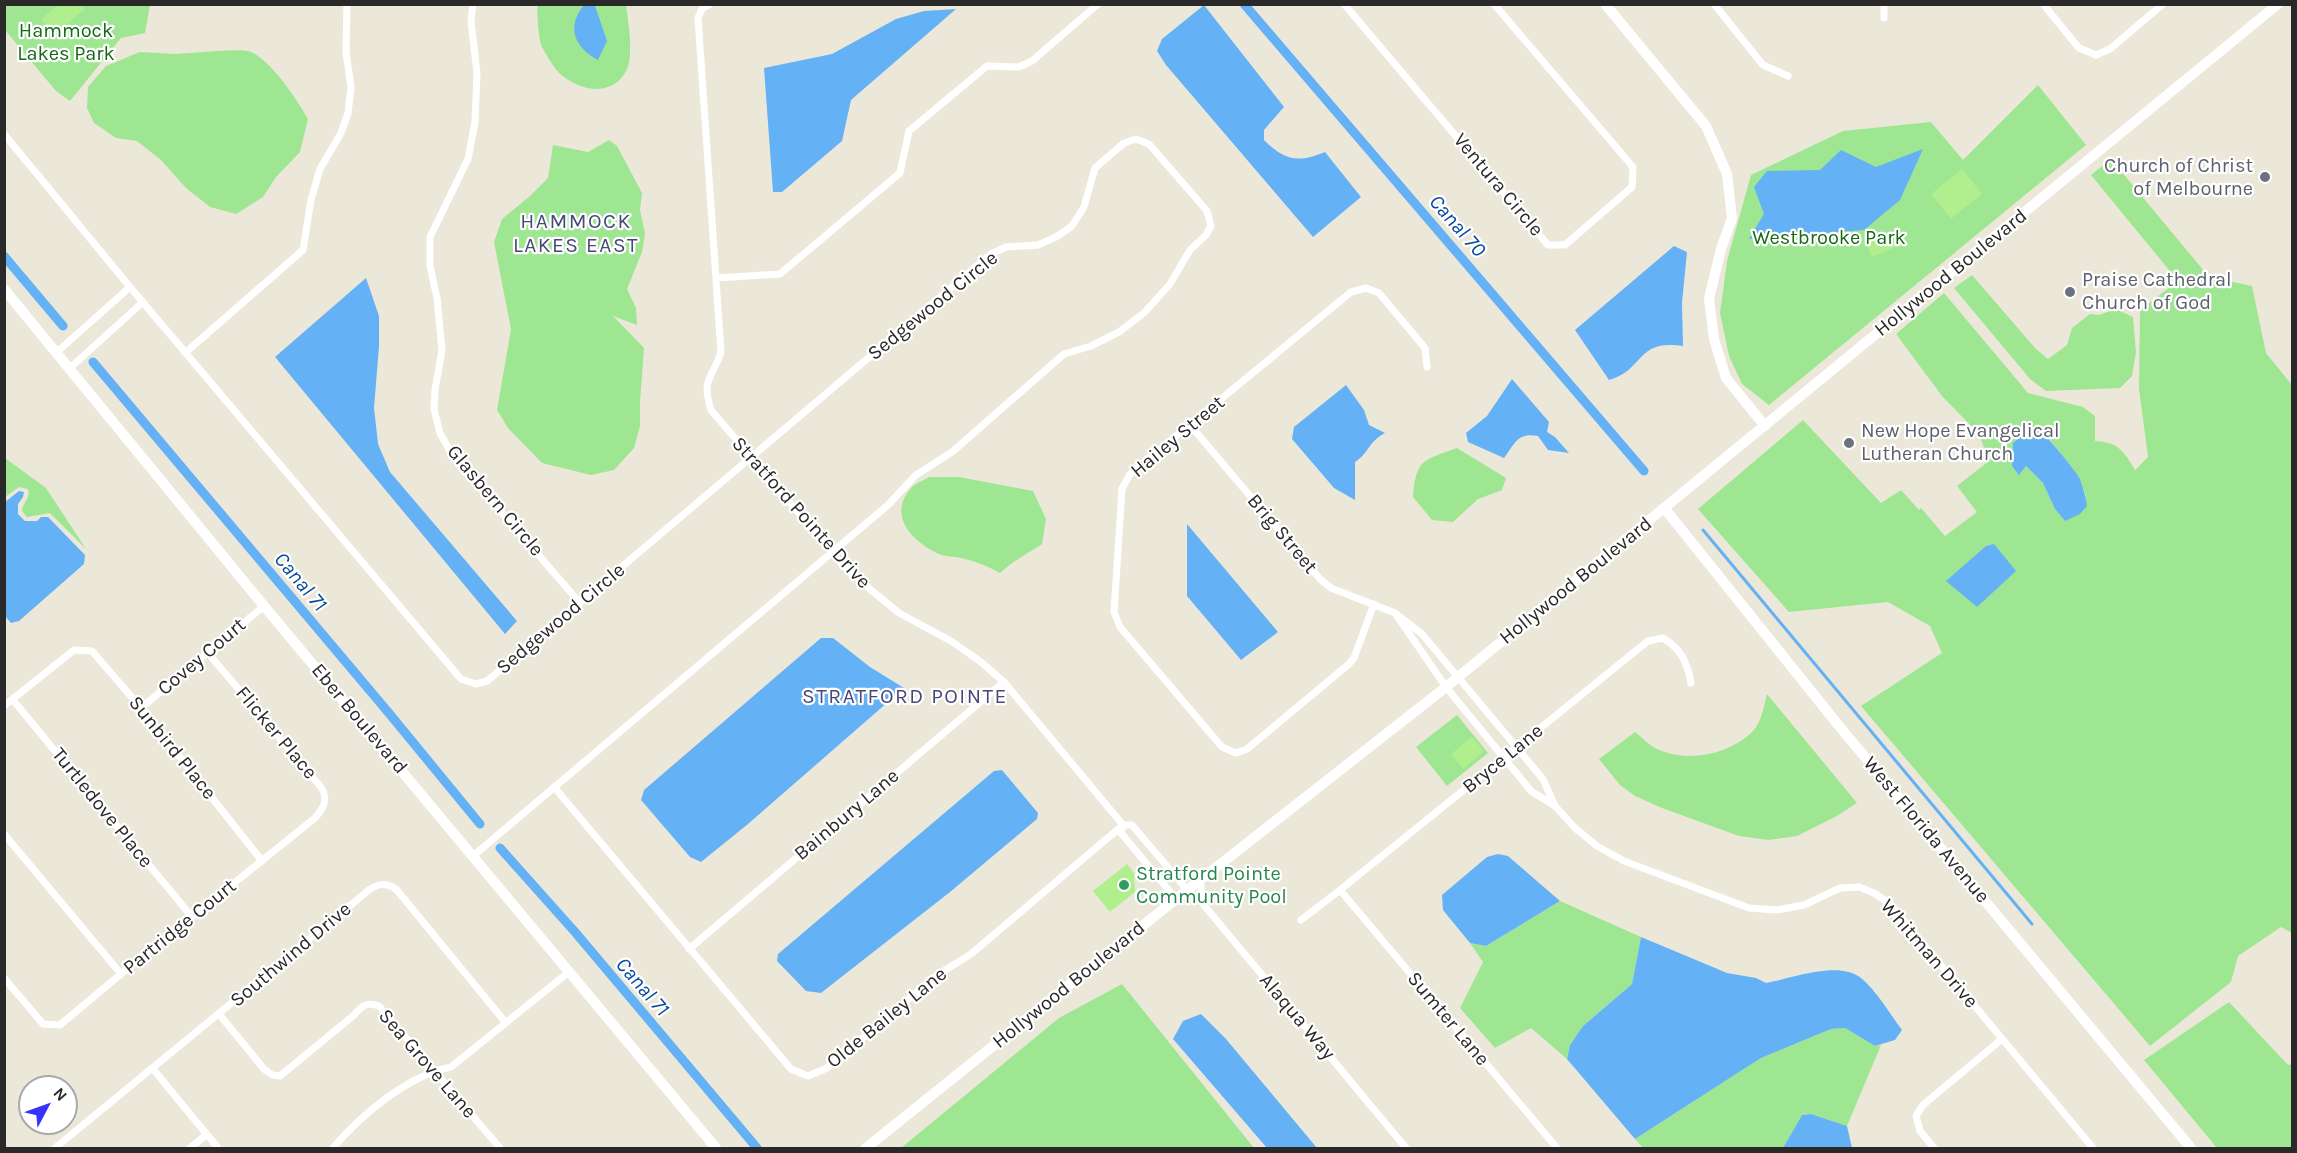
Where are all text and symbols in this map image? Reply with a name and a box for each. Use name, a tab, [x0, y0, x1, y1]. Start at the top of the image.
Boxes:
park label: Hammock Lakes Park	[17, 19, 115, 66]
street label: Ventura Circle	[1448, 129, 1548, 241]
place label: Church of Christ of Melbourne	[2104, 154, 2253, 201]
marker: Church of Christ of Melbourne	[2258, 170, 2272, 184]
water label: Canal 70	[1423, 190, 1491, 262]
street label: Hollywood Boulevard	[1870, 204, 2032, 342]
district label: HAMMOCK LAKES EAST	[513, 209, 639, 259]
park label: Westbrooke Park	[1752, 226, 1906, 250]
street label: Sedgewood Circle	[863, 246, 1003, 366]
place label: Praise Cathedral Church of God	[2082, 268, 2232, 315]
marker: Praise Cathedral Church of God	[2063, 285, 2077, 299]
street label: Hailey Street	[1126, 391, 1230, 483]
place label: New Hope Evangelical Lutheran Church	[1861, 419, 2060, 466]
street label: Stratford Pointe Drive	[726, 432, 876, 594]
marker: New Hope Evangelical Lutheran Church	[1842, 436, 1856, 450]
street label: Glasbern Circle	[442, 441, 548, 561]
street label: Brig Street	[1242, 489, 1322, 579]
street label: Hollywood Boulevard	[1495, 512, 1657, 650]
water label: Canal 71	[268, 547, 332, 617]
street label: Sedgewood Circle	[492, 558, 630, 680]
street label: Covey Court	[153, 613, 251, 701]
street label: Eber Boulevard	[306, 659, 412, 779]
street label: Flicker Place	[230, 682, 322, 784]
district label: STRATFORD POINTE	[802, 684, 1008, 710]
street label: Sunbird Place	[123, 691, 221, 805]
street label: Bryce Lane	[1458, 719, 1548, 799]
street label: Turtledove Place	[46, 743, 158, 873]
street label: West Florida Avenue	[1858, 752, 1994, 908]
street label: Bainbury Lane	[790, 764, 904, 866]
place label: Stratford Pointe Community Pool	[1136, 862, 1287, 909]
street label: Partridge Court	[119, 874, 241, 980]
marker: Stratford Pointe Community Pool	[1117, 878, 1131, 892]
street label: Whitman Drive	[1875, 895, 1983, 1013]
street label: Southwind Drive	[226, 897, 356, 1013]
street label: Hollywood Boulevard	[988, 916, 1150, 1054]
water label: Canal 71	[610, 953, 674, 1021]
street label: Olde Bailey Lane	[822, 962, 952, 1074]
street label: Sumter Lane	[1402, 967, 1494, 1071]
street label: Alaqua Way	[1254, 969, 1340, 1065]
street label: Sea Grove Lane	[373, 1004, 481, 1124]
north arrow	[18, 1075, 78, 1135]
text: N	[50, 1084, 71, 1105]

